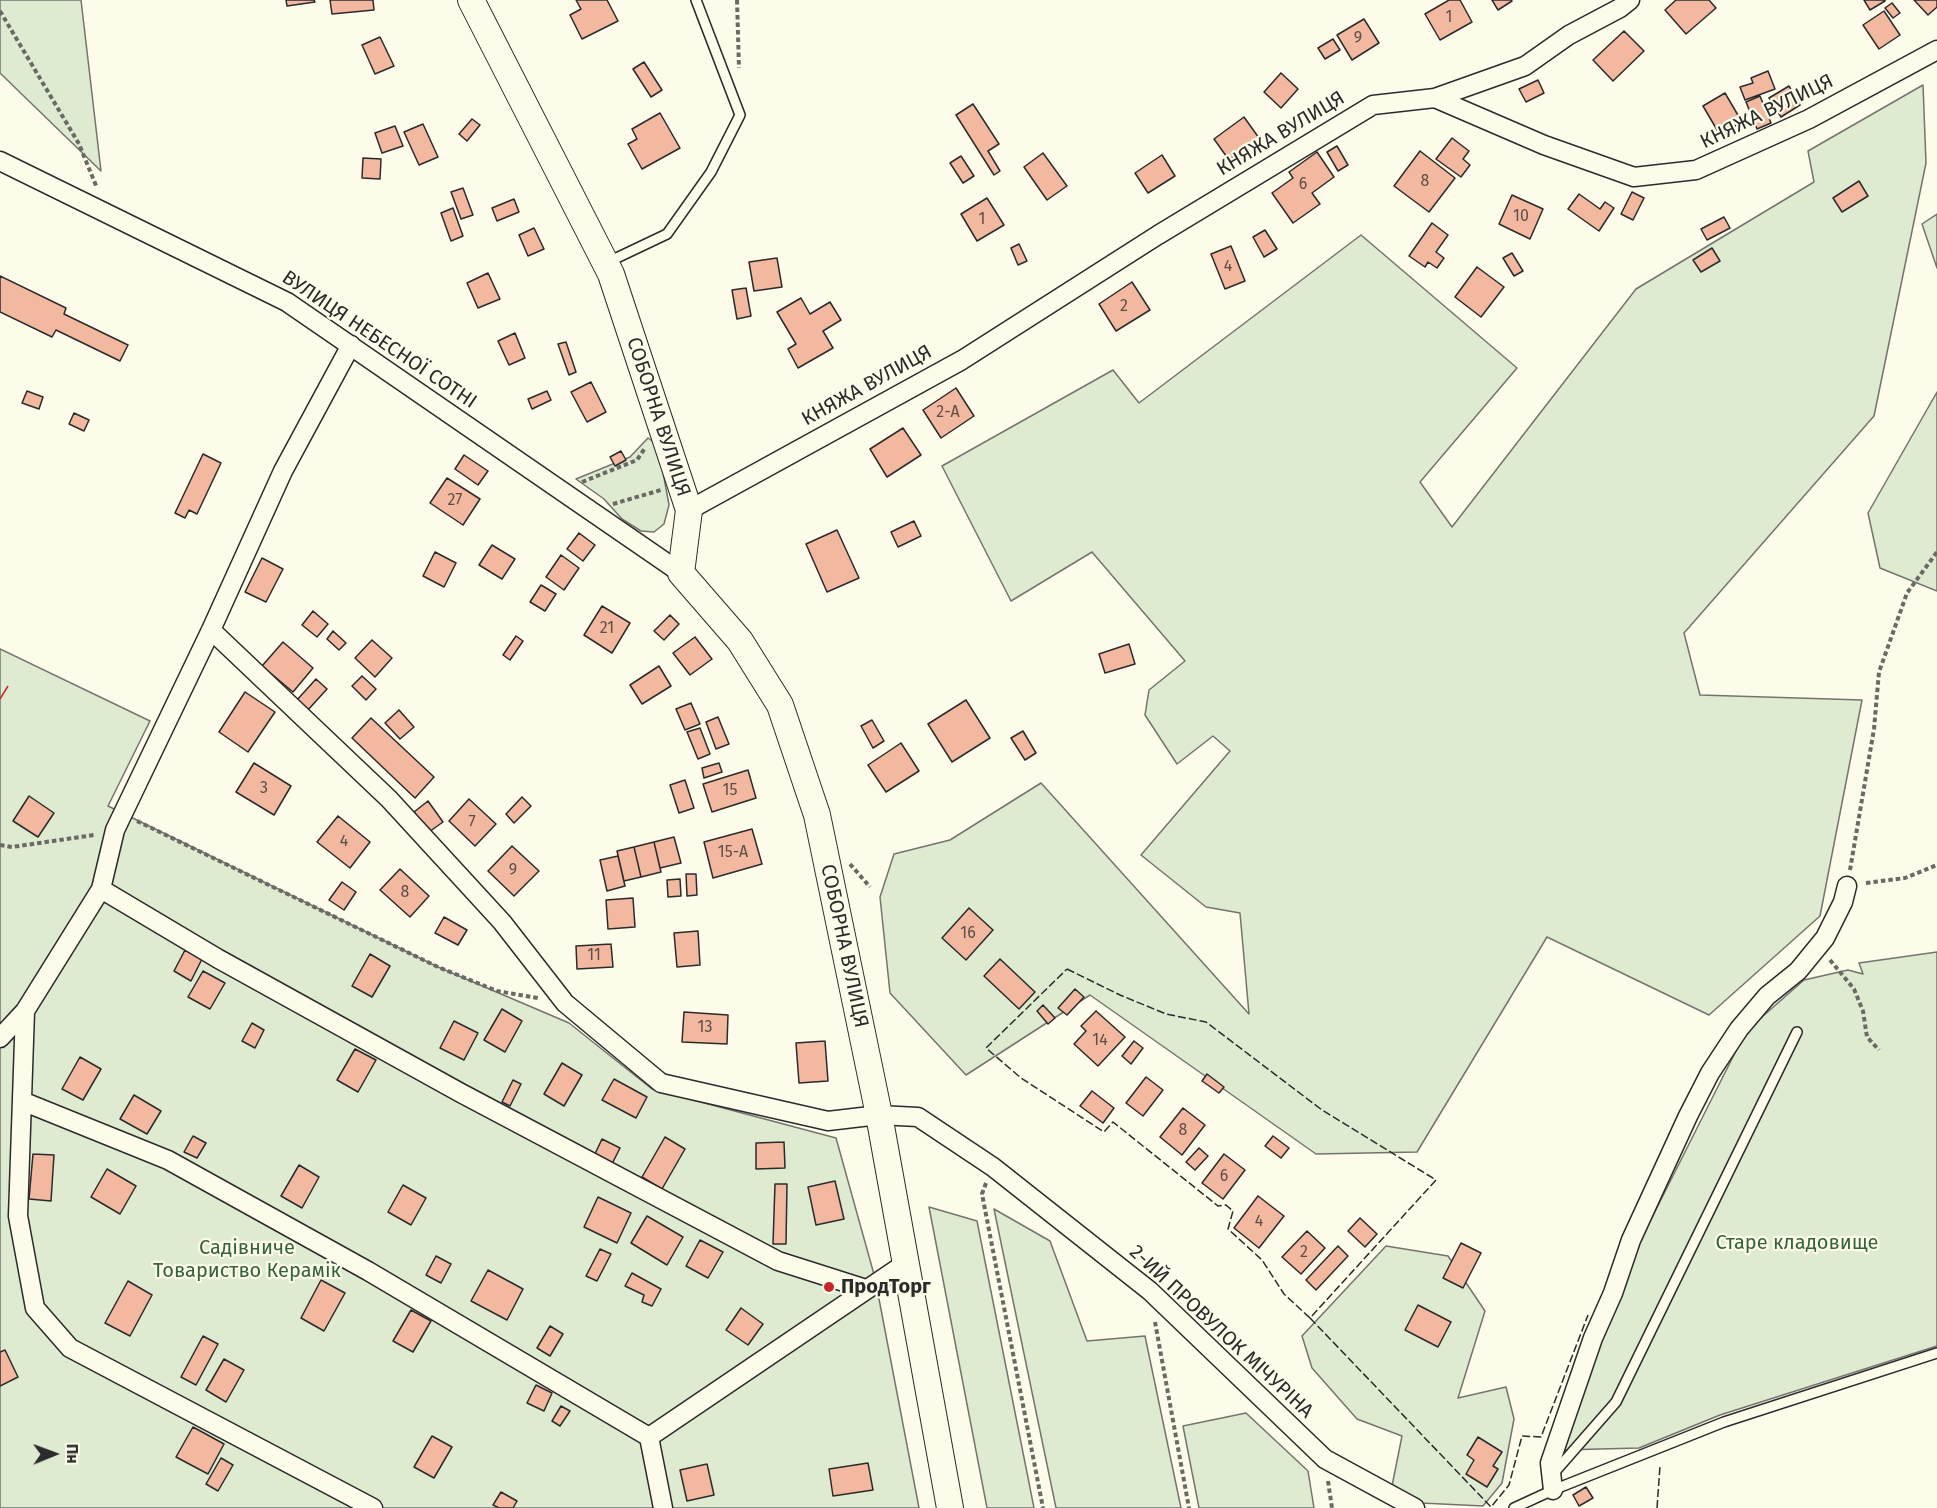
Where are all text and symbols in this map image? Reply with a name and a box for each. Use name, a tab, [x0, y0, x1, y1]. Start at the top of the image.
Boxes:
house number: 1	[1446, 8, 1452, 28]
house number: 9	[1354, 29, 1362, 49]
street label: КНЯЖА ВУЛИЦЯ	[1697, 69, 1837, 155]
street label: КНЯЖА ВУЛИЦЯ	[1213, 86, 1349, 182]
house number: 8	[1421, 172, 1429, 192]
house number: 6	[1299, 175, 1307, 195]
house number: 10	[1513, 207, 1529, 227]
house number: 1	[979, 210, 985, 230]
house number: 4	[1224, 257, 1232, 277]
street label: ВУЛИЦЯ НЕБЕСНОЇ СОТНІ	[277, 266, 481, 414]
house number: 2	[1120, 297, 1128, 317]
street label: СОБОРНА ВУЛИЦЯ	[621, 334, 695, 500]
street label: КНЯЖА ВУЛИЦЯ	[798, 340, 936, 432]
house number: 2-А	[936, 403, 960, 423]
house number: 27	[448, 491, 462, 511]
house number: 21	[600, 619, 614, 639]
house number: 3	[260, 779, 268, 799]
house number: 15	[723, 781, 737, 801]
house number: 7	[468, 813, 476, 833]
house number: 4	[340, 832, 348, 852]
house number: 15-А	[718, 843, 748, 863]
house number: 9	[509, 861, 517, 881]
street label: СОБОРНА ВУЛИЦЯ	[815, 862, 873, 1030]
house number: 8	[401, 883, 409, 903]
house number: 16	[960, 924, 976, 944]
house number: 11	[587, 946, 601, 966]
house number: 13	[698, 1018, 712, 1038]
house number: 14	[1092, 1031, 1108, 1051]
house number: 8	[1179, 1121, 1187, 1141]
house number: 6	[1220, 1167, 1228, 1187]
house number: 4	[1255, 1212, 1263, 1232]
park label: Старе кладовище	[1716, 1231, 1878, 1255]
park label: Садівниче Товариство Керамік	[153, 1236, 341, 1283]
street label: 2-ИЙ ПРОВУЛОК МІЧУРІНА	[1124, 1240, 1318, 1424]
house number: 2	[1300, 1243, 1308, 1263]
place label: ПродТорг	[841, 1275, 931, 1299]
marker: ПродТорг	[822, 1280, 836, 1294]
north arrow	[24, 1424, 84, 1484]
text: Пн	[63, 1443, 82, 1464]

